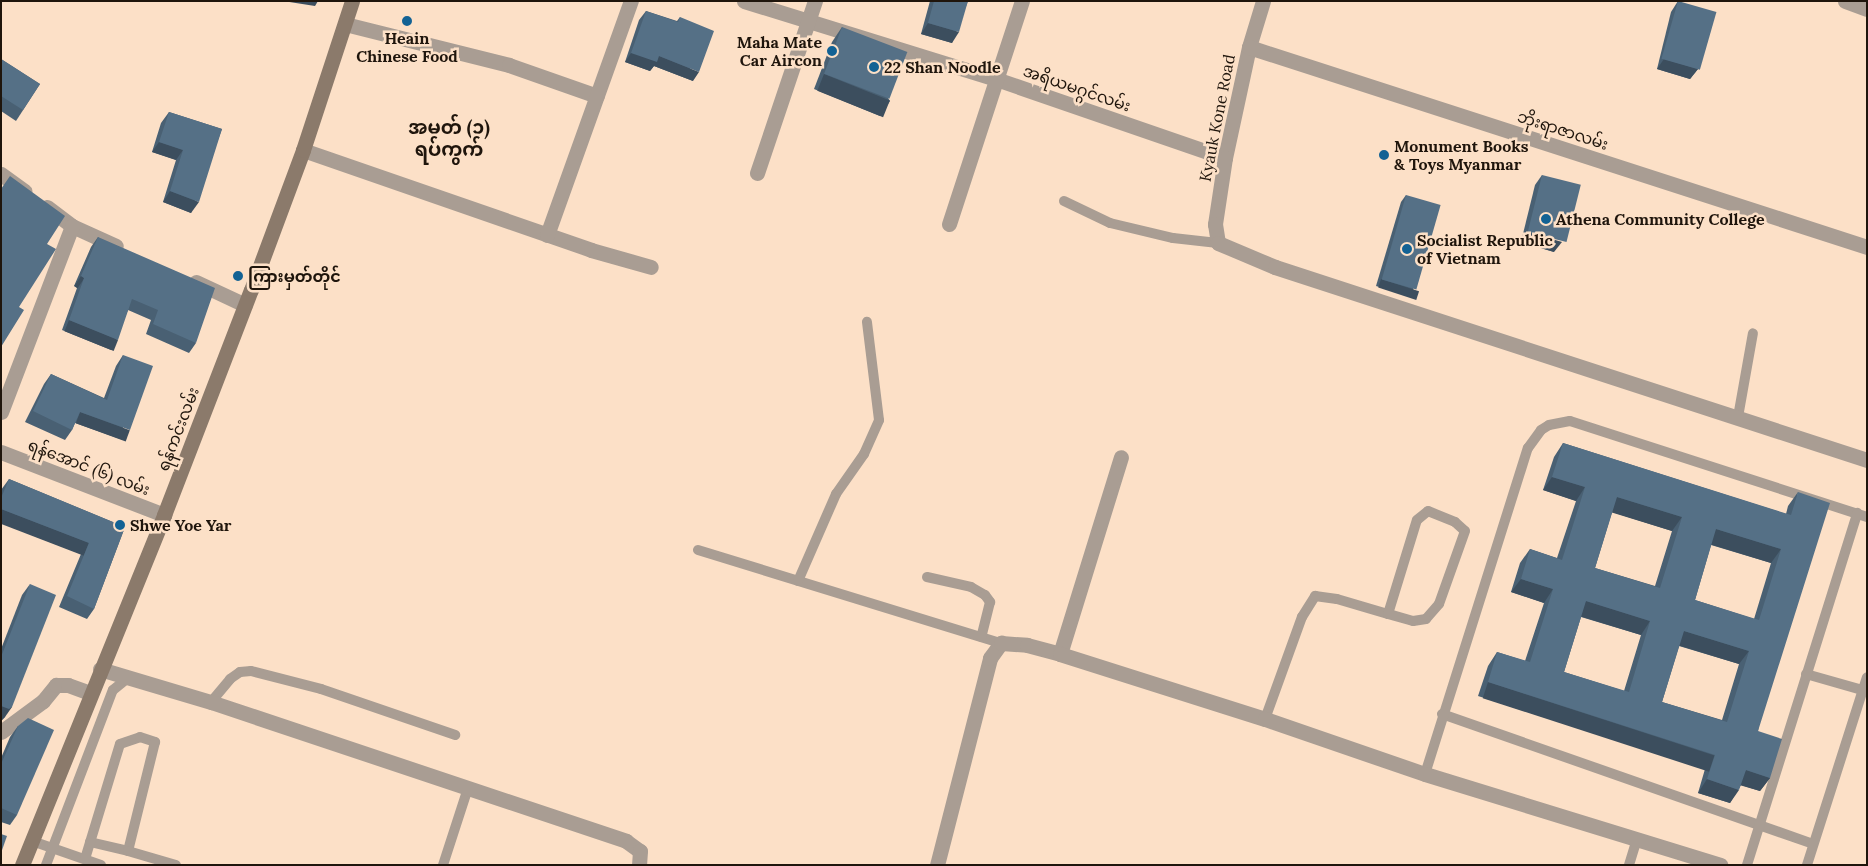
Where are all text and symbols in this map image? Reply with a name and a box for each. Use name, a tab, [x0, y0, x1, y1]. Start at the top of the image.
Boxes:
marker: Heain Chinese Food	[401, 15, 413, 27]
place label: Heain Chinese Food	[356, 28, 458, 66]
place label: Maha Mate Car Aircon	[737, 32, 822, 70]
marker: Maha Mate Car Aircon	[826, 45, 838, 57]
street label: Kyauk Kone Road	[1195, 53, 1239, 183]
place label: 22 Shan Noodle	[884, 57, 1001, 77]
marker: 22 Shan Noodle	[868, 61, 880, 73]
street label: အရိယမဂ္ဂင်လမ်း	[1021, 61, 1133, 115]
street label: ဘိုးရာဇာလမ်း	[1515, 106, 1611, 154]
district label: အမှတ် (၁) ရပ်ကွက်	[408, 117, 490, 161]
place label: Monument Books & Toys Myanmar	[1394, 136, 1528, 174]
marker: Monument Books & Toys Myanmar	[1378, 149, 1390, 161]
place label: Athena Community College	[1556, 209, 1765, 229]
marker: Athena Community College	[1540, 213, 1552, 225]
place label: Socialist Republic of Vietnam	[1417, 230, 1553, 268]
marker: Socialist Republic of Vietnam	[1401, 243, 1413, 255]
place label: ကြားမှတ်တိုင်	[248, 266, 341, 286]
marker: ကြားမှတ်တိုင်	[232, 270, 244, 282]
street label: ရန်ကင်းလမ်း	[153, 384, 203, 474]
street label: ရန်အောင် (၆) လမ်း	[25, 435, 153, 499]
place label: Shwe Yoe Yar	[130, 515, 231, 535]
marker: Shwe Yoe Yar	[114, 519, 126, 531]

